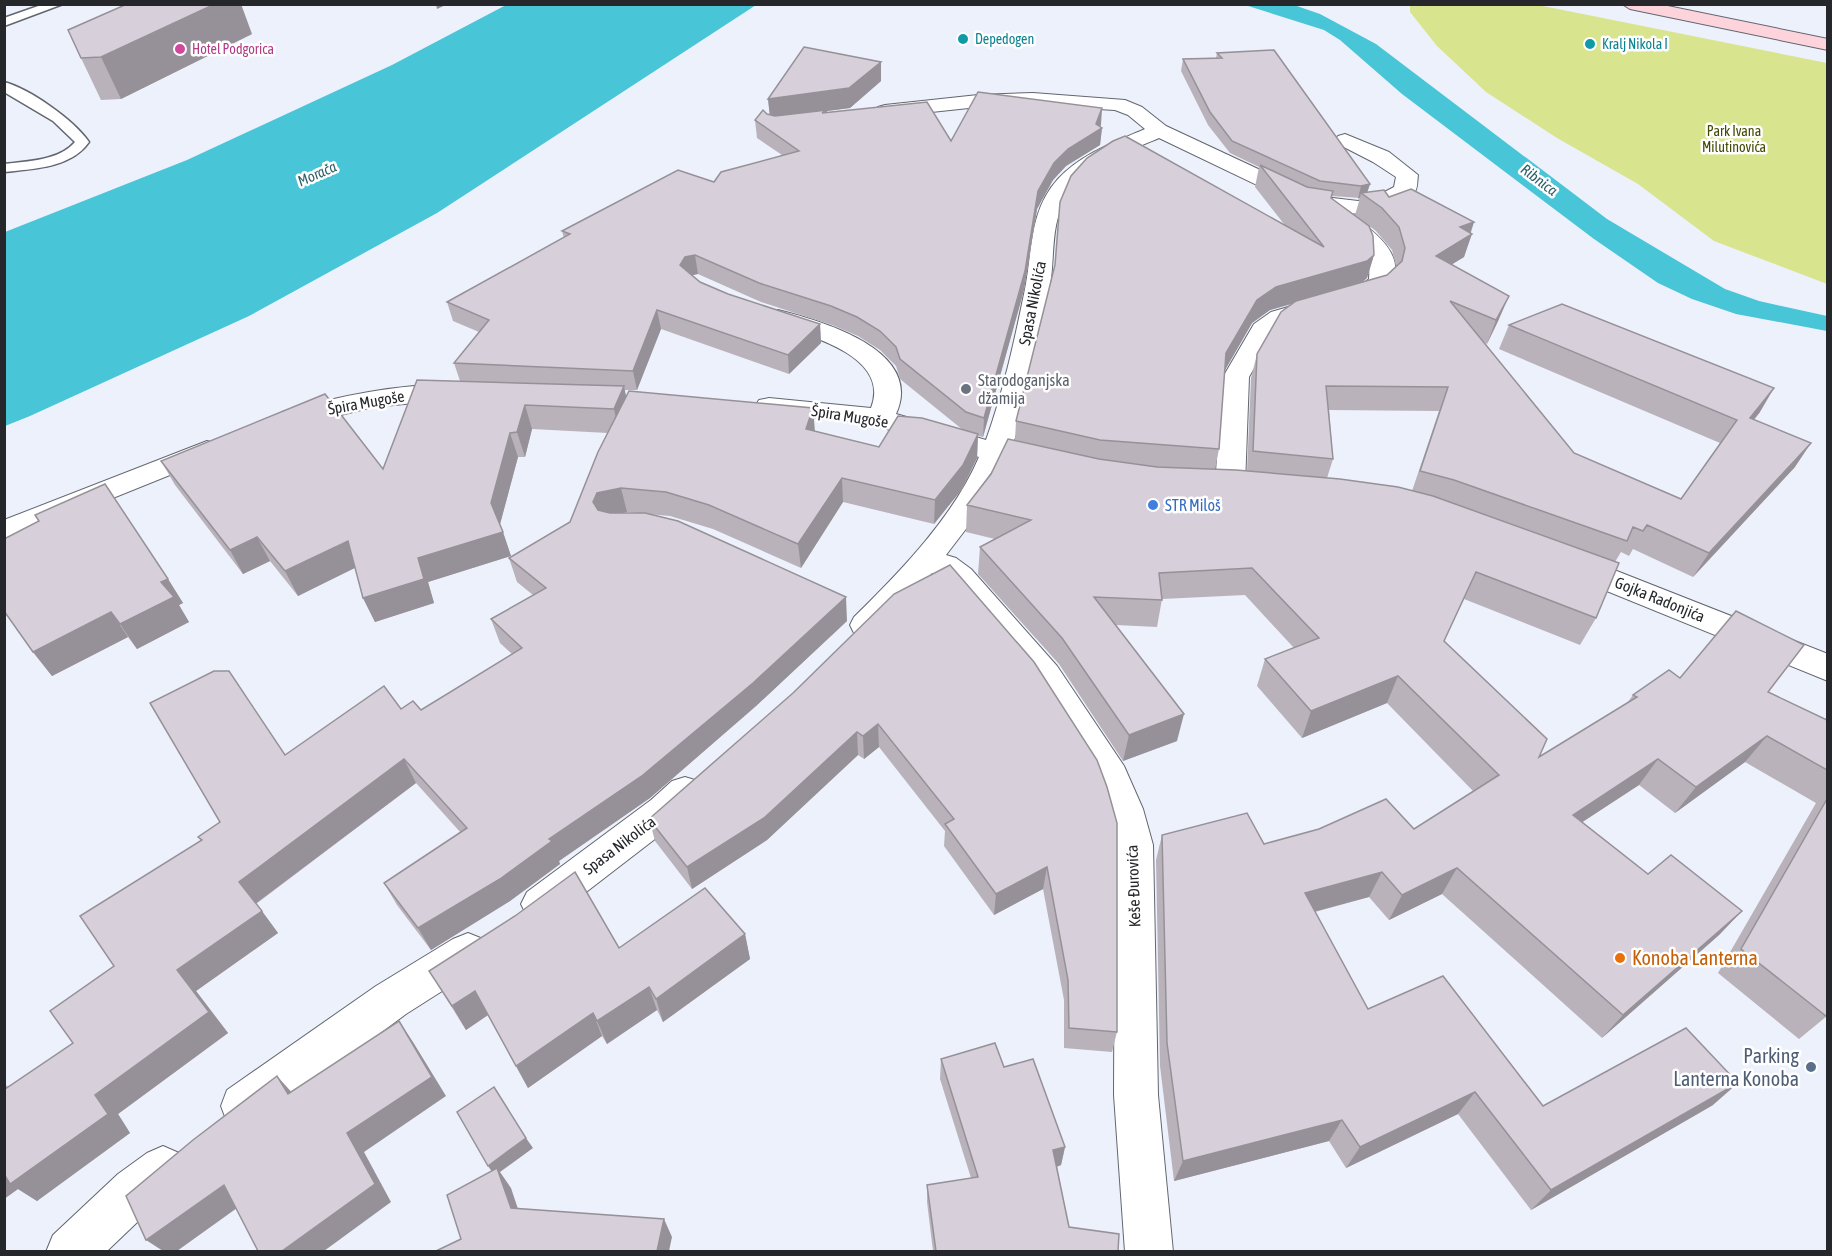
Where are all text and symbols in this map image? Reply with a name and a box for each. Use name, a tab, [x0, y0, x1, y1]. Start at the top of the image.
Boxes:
place label: Depedogen	[975, 31, 1034, 47]
marker: Depedogen	[956, 32, 970, 46]
place label: Kralj Nikola I	[1602, 36, 1668, 52]
marker: Kralj Nikola I	[1583, 37, 1597, 51]
place label: Hotel Podgorica	[192, 41, 274, 57]
marker: Hotel Podgorica	[173, 42, 187, 56]
park label: Park Ivana Milutinovića	[1702, 123, 1766, 155]
water label: Morača	[295, 158, 339, 190]
water label: Ribnica	[1518, 160, 1561, 199]
street label: Spasa Nikolića	[1015, 259, 1050, 347]
place label: Starodoganjska džamija	[978, 371, 1070, 408]
marker: Starodoganjska džamija	[959, 382, 973, 396]
street label: Špira Mugoše	[326, 386, 406, 419]
street label: Špira Mugoše	[810, 401, 890, 432]
place label: STR Miloš	[1165, 496, 1221, 514]
marker: STR Miloš	[1146, 498, 1160, 512]
street label: Gojka Radonjića	[1612, 573, 1708, 626]
street label: Spasa Nikolića	[579, 812, 659, 879]
street label: Keše Đurovića	[1123, 845, 1143, 927]
place label: Konoba Lanterna	[1632, 946, 1758, 969]
marker: Konoba Lanterna	[1613, 951, 1627, 965]
place label: Parking Lanterna Konoba	[1673, 1044, 1799, 1090]
marker: Parking Lanterna Konoba	[1804, 1060, 1818, 1074]

